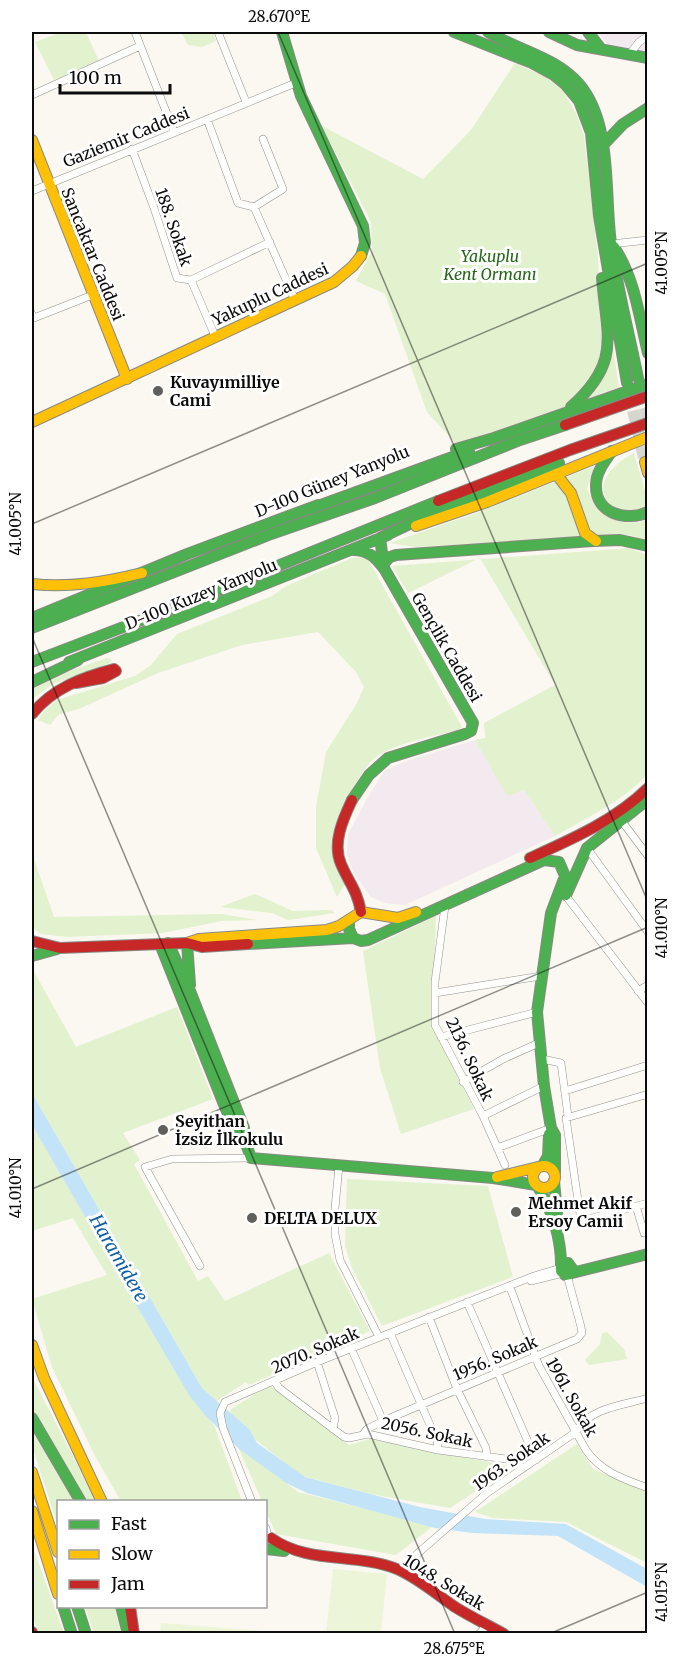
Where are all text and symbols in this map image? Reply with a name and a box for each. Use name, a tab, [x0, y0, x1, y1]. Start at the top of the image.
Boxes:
text: 28.670°E	[248, 7, 311, 26]
scale bar	[60, 57, 170, 95]
text: 100 m	[69, 66, 122, 89]
street label: Gaziemir Caddesi	[60, 103, 192, 171]
street label: Sancaktar Caddesi	[57, 185, 129, 323]
street label: 188. Sokak	[151, 185, 197, 269]
text: 41.005°N	[652, 231, 671, 295]
park label: Yakuplu Kent Ormanı	[443, 246, 536, 284]
street label: Yakuplu Caddesi	[208, 258, 331, 330]
place label: Kuvayımilliye Cami	[170, 372, 280, 410]
marker: Kuvayımilliye Cami	[151, 384, 165, 398]
street label: D-100 Güney Yanyolu	[252, 441, 412, 521]
text: 41.005°N	[6, 492, 25, 556]
street label: D-100 Kuzey Yanyolu	[122, 554, 280, 634]
street label: Gençlik Caddesi	[408, 589, 486, 705]
text: 41.010°N	[652, 897, 671, 958]
street label: 2136. Sokak	[442, 1014, 498, 1105]
place label: Seyithan İzsiz İlkokulu	[175, 1111, 283, 1149]
marker: Seyithan İzsiz İlkokulu	[156, 1123, 170, 1137]
text: 41.010°N	[6, 1157, 25, 1218]
place label: Mehmet Akif Ersoy Camii	[528, 1193, 633, 1231]
marker: Mehmet Akif Ersoy Camii	[509, 1205, 523, 1219]
place label: DELTA DELUX	[264, 1208, 377, 1228]
water label: Haramidere	[84, 1209, 153, 1306]
marker: DELTA DELUX	[245, 1211, 259, 1225]
street label: 2070. Sokak	[268, 1322, 362, 1377]
street label: 1956. Sokak	[450, 1331, 541, 1385]
street label: 1961. Sokak	[542, 1354, 602, 1441]
street label: 2056. Sokak	[379, 1413, 476, 1452]
street label: 1963. Sokak	[469, 1427, 554, 1495]
legend	[57, 1500, 267, 1608]
text: Fast	[111, 1512, 147, 1535]
text: Slow	[111, 1542, 154, 1565]
street label: 1048. Sokak	[400, 1550, 489, 1615]
text: 41.015°N	[652, 1562, 671, 1622]
text: Jam	[110, 1572, 145, 1595]
text: 28.675°E	[424, 1639, 485, 1658]

